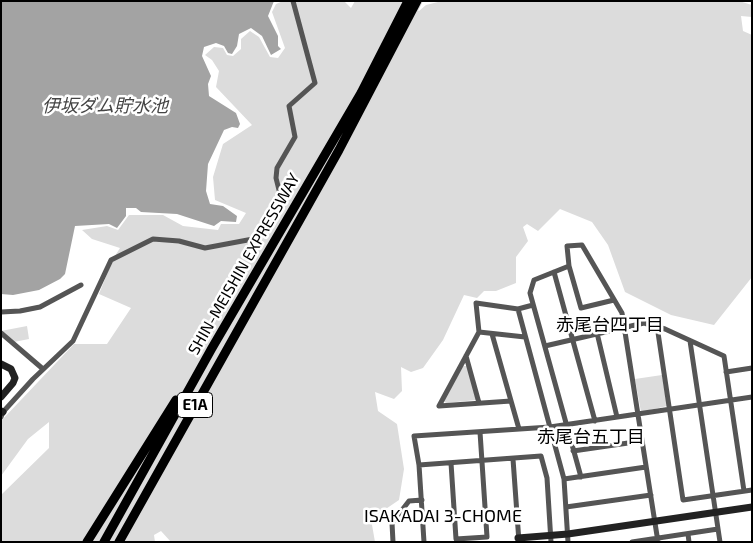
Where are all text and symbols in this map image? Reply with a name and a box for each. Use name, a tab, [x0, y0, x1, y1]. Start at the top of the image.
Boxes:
water label: 伊坂ダム貯水池	[42, 95, 168, 117]
street label: SHIN-MEISHIN EXPRESSWAY	[184, 170, 304, 358]
district label: 赤尾台四丁目	[556, 314, 664, 336]
road number: E1A	[178, 392, 212, 418]
district label: 赤尾台五丁目	[537, 426, 645, 448]
district label: ISAKADAI 3-CHOME	[354, 505, 532, 527]

